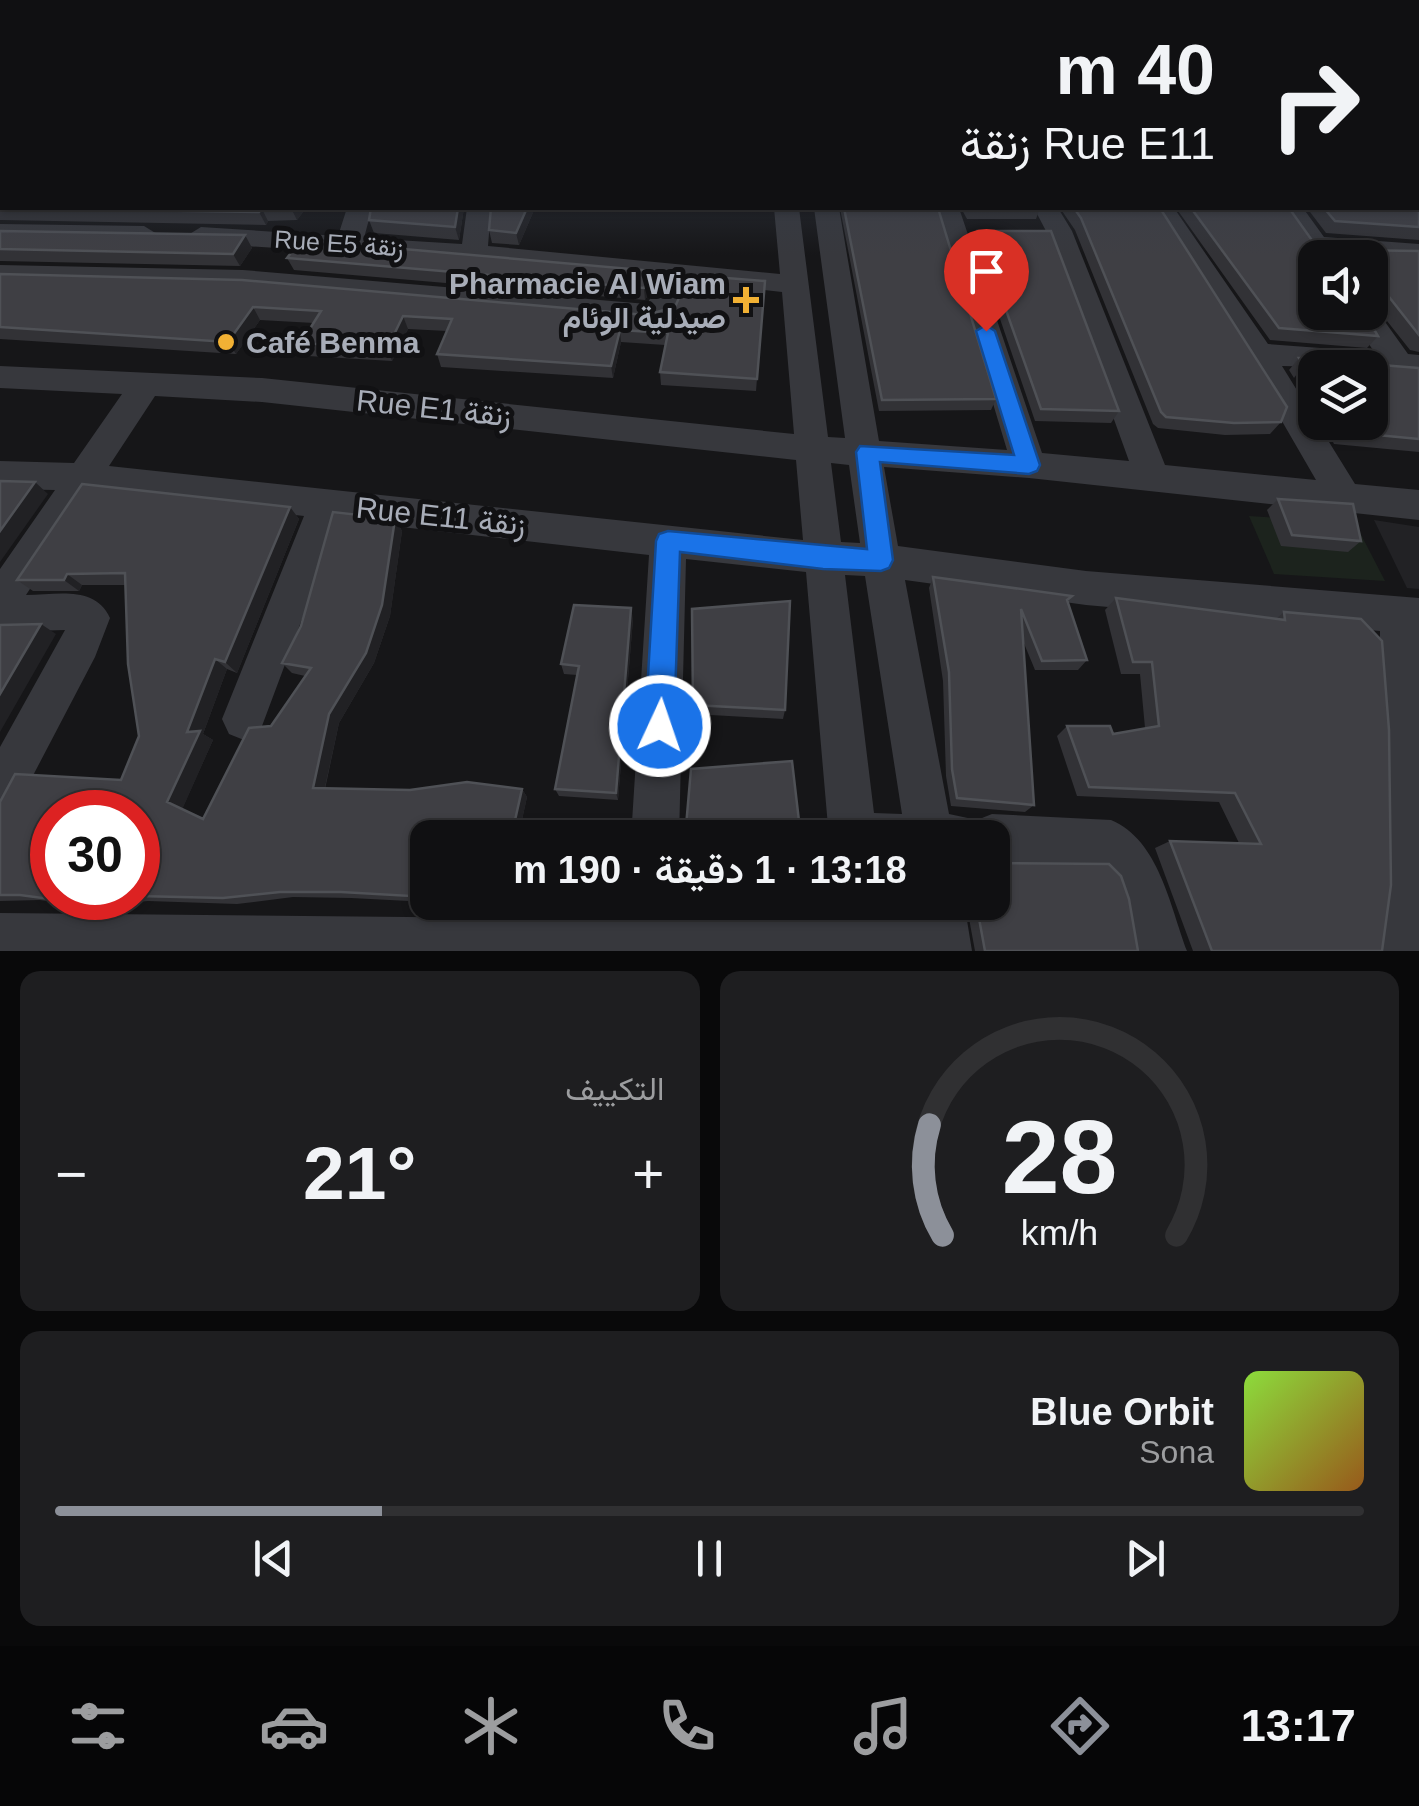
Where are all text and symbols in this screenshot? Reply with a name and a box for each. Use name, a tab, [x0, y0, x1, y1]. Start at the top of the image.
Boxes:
text: 40 m	[1055, 31, 1215, 109]
icon: right	[1250, 40, 1380, 170]
text: Rue E11 زنقة	[960, 118, 1215, 169]
street label: Rue E5 زنقة	[273, 225, 405, 263]
pin	[944, 229, 1029, 332]
map controls	[1298, 240, 1388, 440]
button: sound	[1298, 240, 1388, 330]
icon: arrive	[959, 244, 1014, 299]
place label: Pharmacie Al Wiam صيدلية الوئام	[449, 267, 726, 337]
marker: Pharmacie Al Wiam صيدلية الوئام	[735, 289, 757, 311]
place label: Café Benma	[246, 326, 420, 359]
marker: Café Benma	[215, 331, 237, 353]
button: layers	[1298, 350, 1388, 440]
street label: Rue E1 زنقة	[355, 383, 513, 435]
street label: Rue E11 زنقة	[354, 491, 527, 543]
position arrow	[608, 674, 712, 778]
speed limit sign: 30	[30, 790, 160, 920]
text: 13:18 · 1 دقيقة · 190 m	[513, 849, 907, 891]
text: التكييف	[565, 1071, 665, 1107]
text: 28	[1001, 1099, 1117, 1215]
text: 21°	[303, 1131, 416, 1215]
text: −	[55, 1143, 87, 1205]
text: +	[632, 1143, 664, 1205]
text: km/h	[1021, 1213, 1098, 1253]
text: Blue Orbit	[1030, 1391, 1214, 1433]
text: Sona	[1139, 1434, 1214, 1470]
icon: previous	[246, 1531, 301, 1586]
icon: pause	[682, 1531, 737, 1586]
icon: next	[1118, 1531, 1173, 1586]
icon: filters	[63, 1691, 133, 1761]
icon: car	[259, 1691, 329, 1761]
icon: climate	[456, 1691, 526, 1761]
icon: phone	[652, 1691, 722, 1761]
icon: music	[848, 1691, 918, 1761]
icon: directions	[1045, 1691, 1115, 1761]
text: 13:17	[1241, 1700, 1356, 1751]

